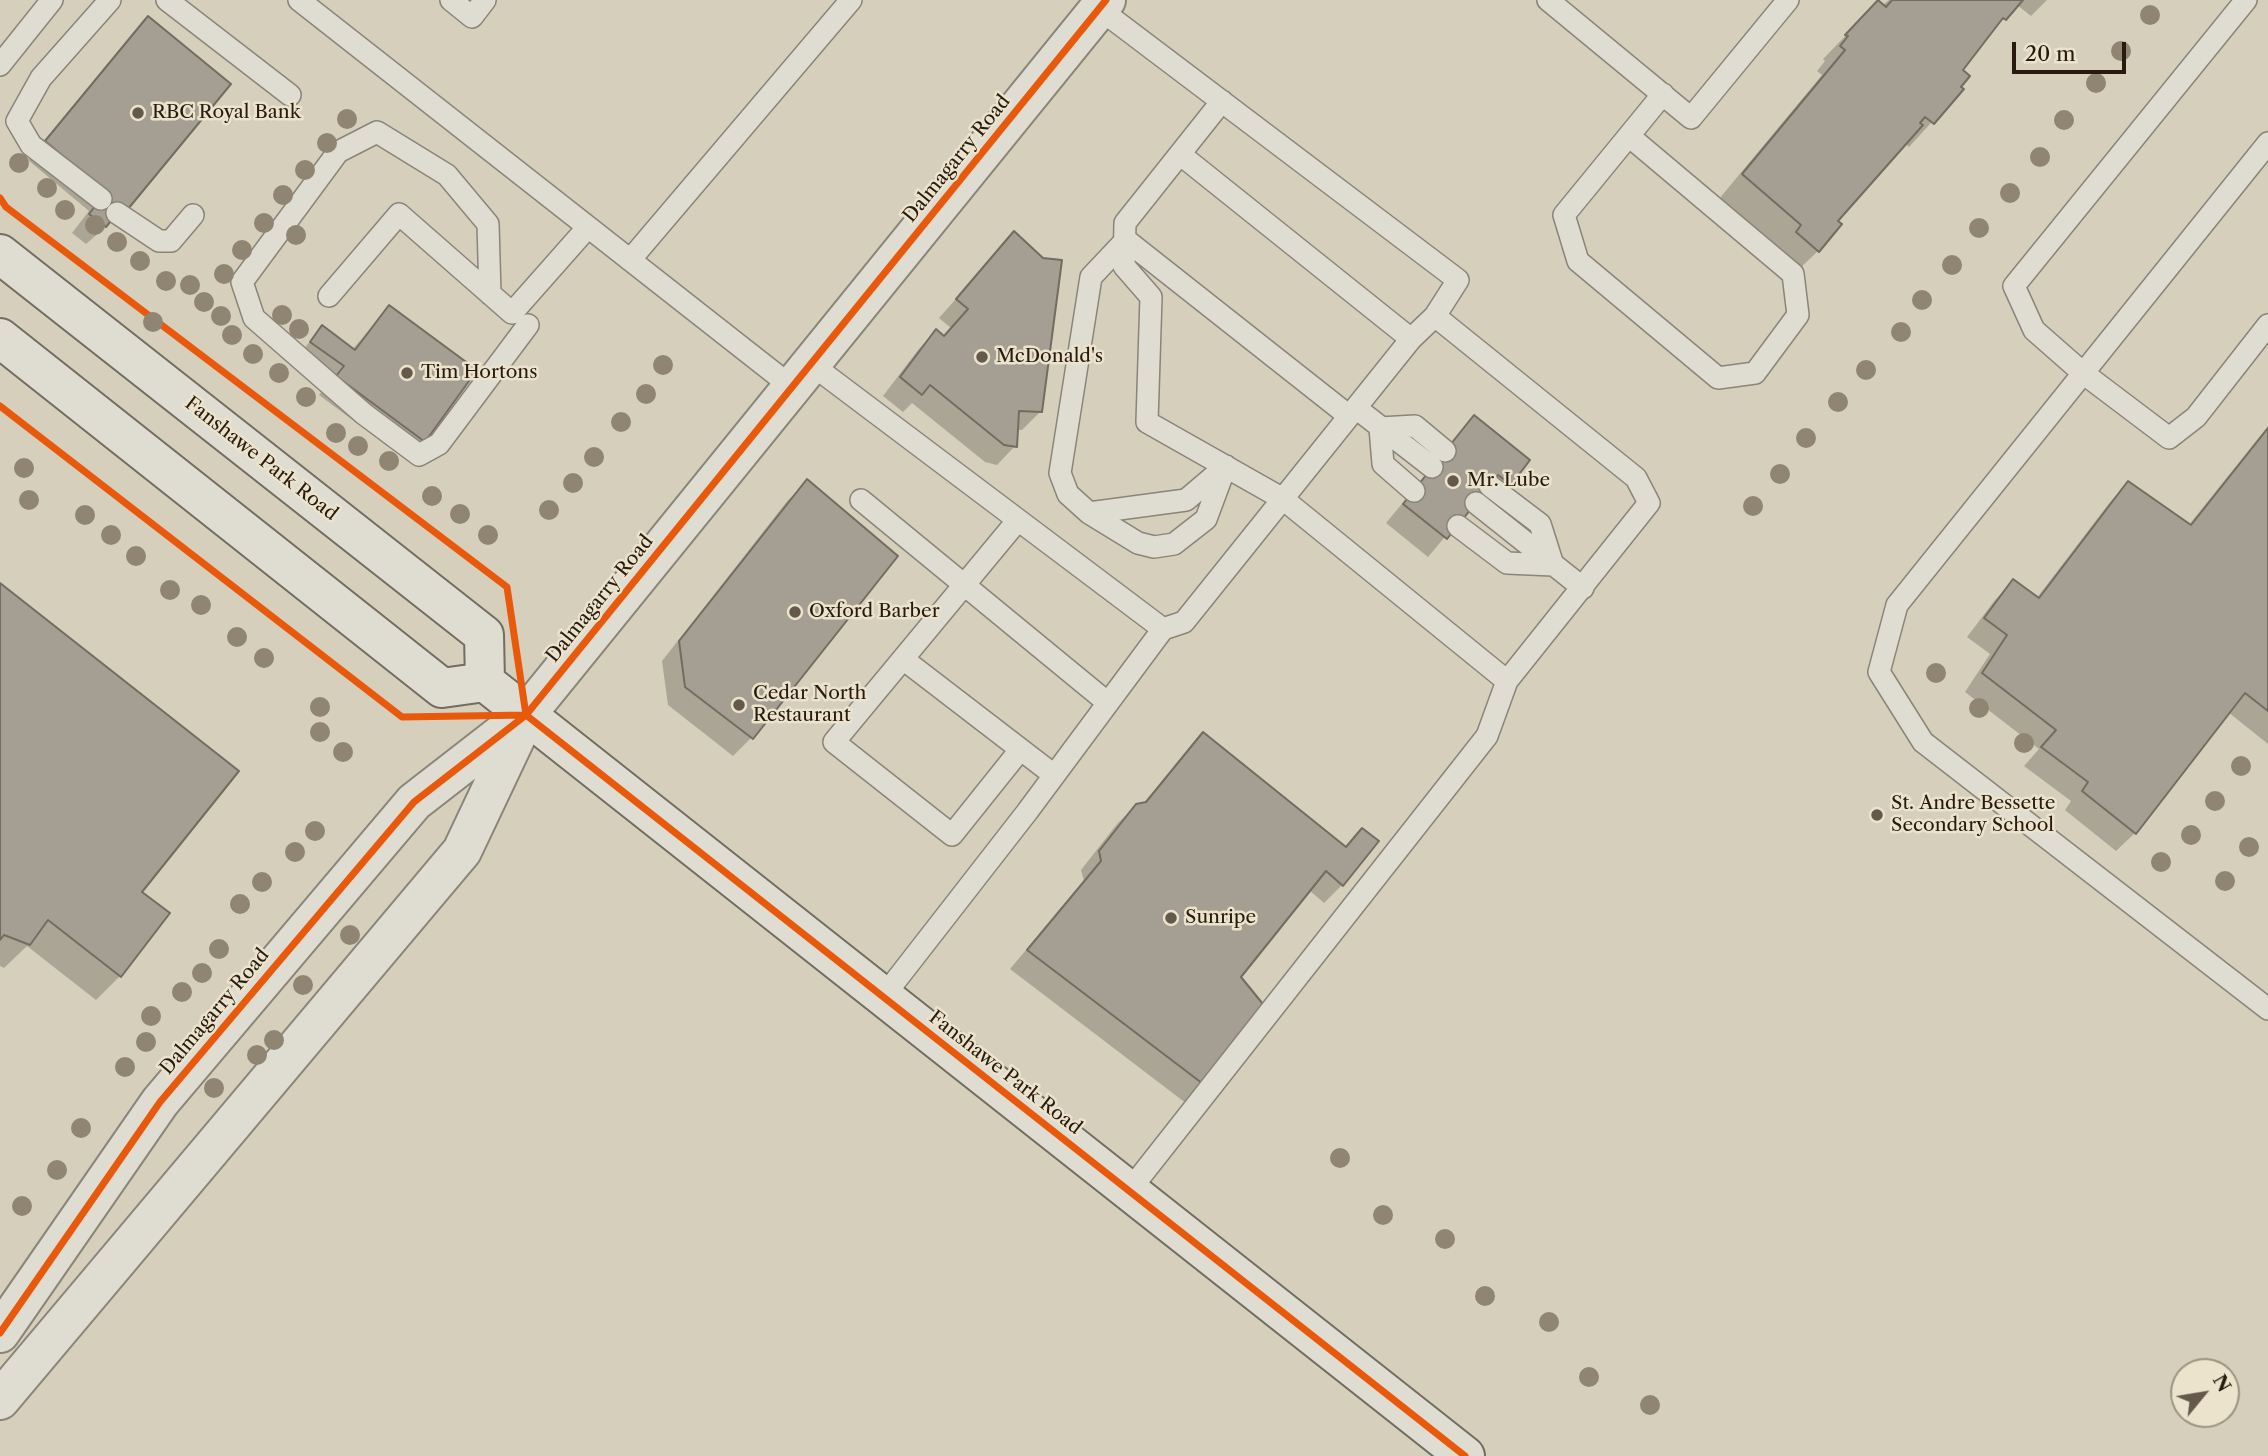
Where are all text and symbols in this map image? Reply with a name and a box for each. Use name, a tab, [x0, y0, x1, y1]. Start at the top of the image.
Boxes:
scale bar	[2016, 28, 2130, 72]
text: 20 m	[2025, 41, 2076, 66]
street label: Dalmagarry Road	[899, 91, 1015, 227]
place label: RBC Royal Bank	[152, 102, 301, 124]
marker: RBC Royal Bank	[130, 105, 146, 121]
place label: McDonald's	[996, 346, 1103, 368]
marker: McDonald's	[974, 349, 990, 365]
place label: Tim Hortons	[421, 362, 537, 384]
marker: Tim Hortons	[399, 365, 415, 381]
street label: Fanshawe Park Road	[180, 392, 342, 526]
place label: Mr. Lube	[1467, 470, 1550, 492]
marker: Mr. Lube	[1445, 473, 1461, 489]
street label: Dalmagarry Road	[542, 531, 658, 667]
place label: Oxford Barber	[809, 601, 940, 623]
marker: Oxford Barber	[787, 604, 803, 620]
place label: Cedar North Restaurant	[753, 683, 866, 727]
marker: Cedar North Restaurant	[731, 697, 747, 713]
place label: St. Andre Bessette Secondary School	[1891, 793, 2055, 837]
marker: St. Andre Bessette Secondary School	[1869, 807, 1885, 823]
place label: Sunripe	[1185, 907, 1256, 929]
marker: Sunripe	[1163, 910, 1179, 926]
street label: Dalmagarry Road	[156, 944, 274, 1080]
street label: Fanshawe Park Road	[924, 1006, 1086, 1140]
north arrow	[2170, 1358, 2240, 1428]
text: N	[2208, 1370, 2236, 1396]

